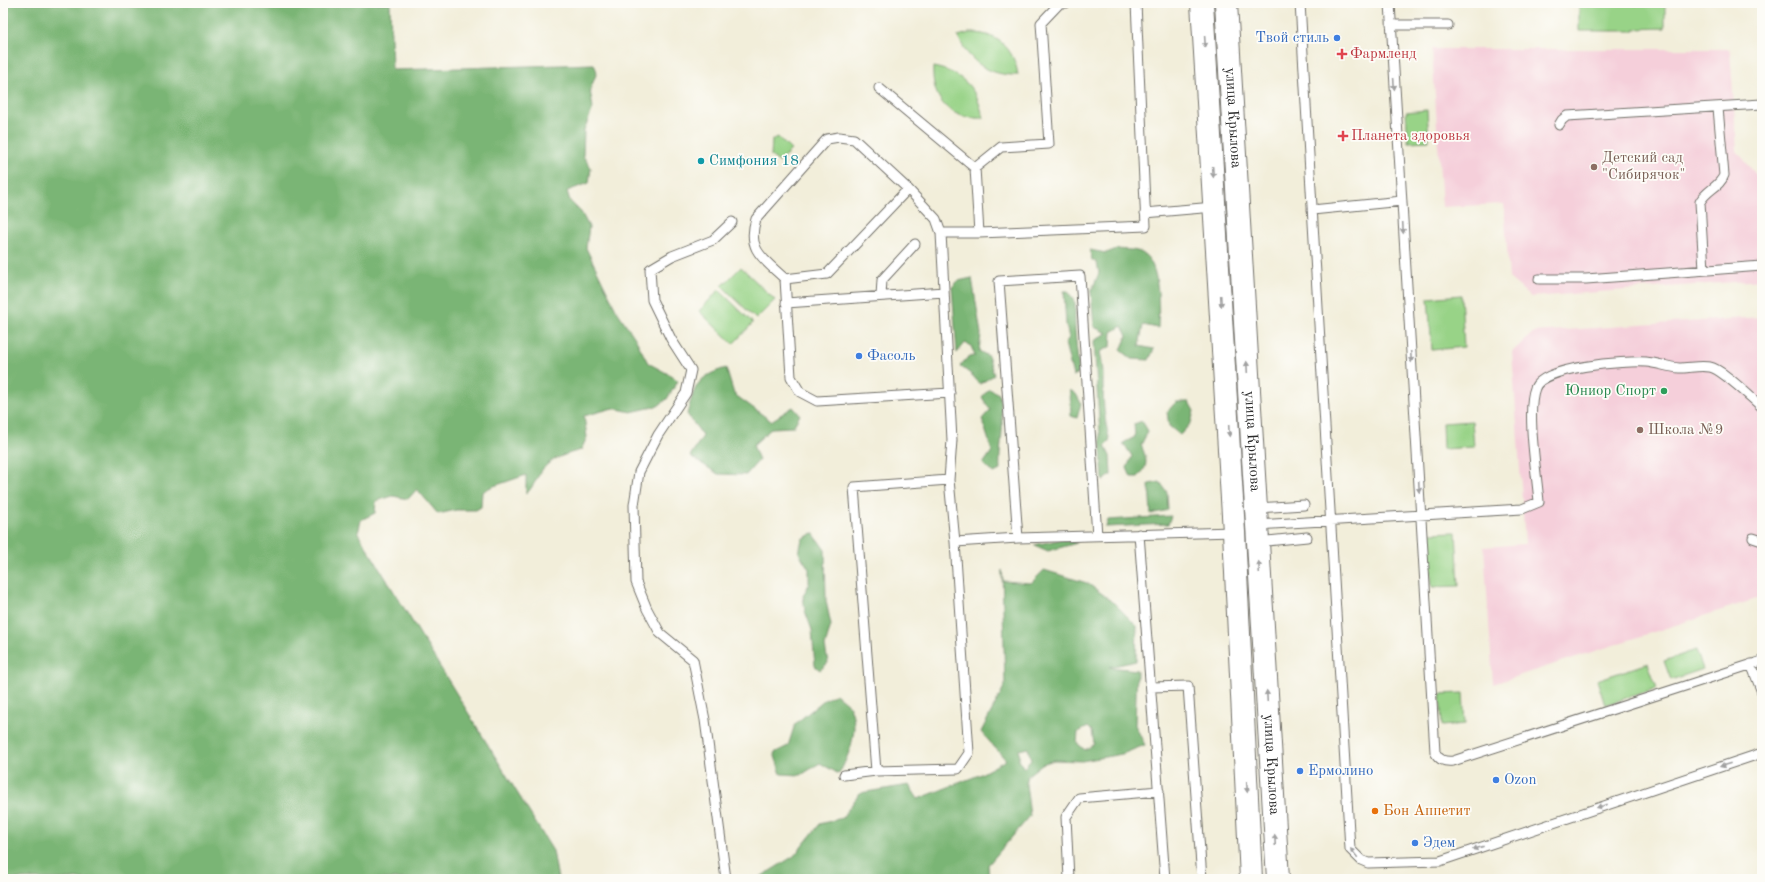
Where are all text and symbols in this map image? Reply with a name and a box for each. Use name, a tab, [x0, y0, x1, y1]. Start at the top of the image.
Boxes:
place label: Твой стиль	[1255, 31, 1329, 46]
marker: Твой стиль	[1332, 33, 1342, 43]
one-way arrow	[1201, 36, 1208, 48]
place label: Фармленд	[1350, 47, 1417, 62]
marker: Фармленд	[1337, 49, 1347, 59]
street label: улица Крылова	[1222, 67, 1243, 169]
one-way arrow	[1391, 78, 1398, 90]
place label: Планета здоровья	[1351, 129, 1470, 144]
marker: Планета здоровья	[1338, 131, 1348, 141]
place label: Детский сад "Сибирячок"	[1602, 151, 1686, 183]
place label: Симфония 18	[709, 154, 799, 169]
marker: Симфония 18	[696, 156, 706, 166]
marker: Детский сад "Сибирячок"	[1589, 162, 1599, 172]
one-way arrow	[1210, 166, 1217, 178]
one-way arrow	[1400, 222, 1407, 234]
one-way arrow	[1218, 295, 1224, 308]
place label: Фасоль	[867, 349, 916, 364]
marker: Фасоль	[854, 351, 864, 361]
one-way arrow	[1408, 351, 1415, 363]
one-way arrow	[1244, 361, 1251, 373]
place label: Юниор Спорт	[1565, 384, 1656, 399]
marker: Юниор Спорт	[1659, 386, 1669, 396]
street label: улица Крылова	[1242, 390, 1263, 493]
place label: Школа №9	[1648, 423, 1723, 438]
one-way arrow	[1225, 425, 1232, 437]
marker: Школа №9	[1635, 425, 1645, 435]
one-way arrow	[1416, 481, 1422, 494]
one-way arrow	[1255, 561, 1262, 573]
one-way arrow	[1263, 690, 1270, 702]
street label: улица Крылова	[1261, 714, 1282, 816]
one-way arrow	[1719, 763, 1731, 769]
place label: Ермолино	[1308, 764, 1374, 779]
marker: Ермолино	[1295, 766, 1305, 776]
place label: Ozon	[1504, 773, 1537, 788]
marker: Ozon	[1491, 775, 1501, 785]
one-way arrow	[1243, 781, 1250, 793]
place label: Бон Аппетит	[1383, 804, 1471, 819]
one-way arrow	[1595, 804, 1607, 810]
marker: Бон Аппетит	[1370, 806, 1380, 816]
one-way arrow	[1272, 834, 1279, 846]
place label: Эдем	[1423, 836, 1456, 851]
marker: Эдем	[1410, 838, 1420, 848]
one-way arrow	[1472, 845, 1484, 851]
one-way arrow	[1350, 848, 1359, 859]

